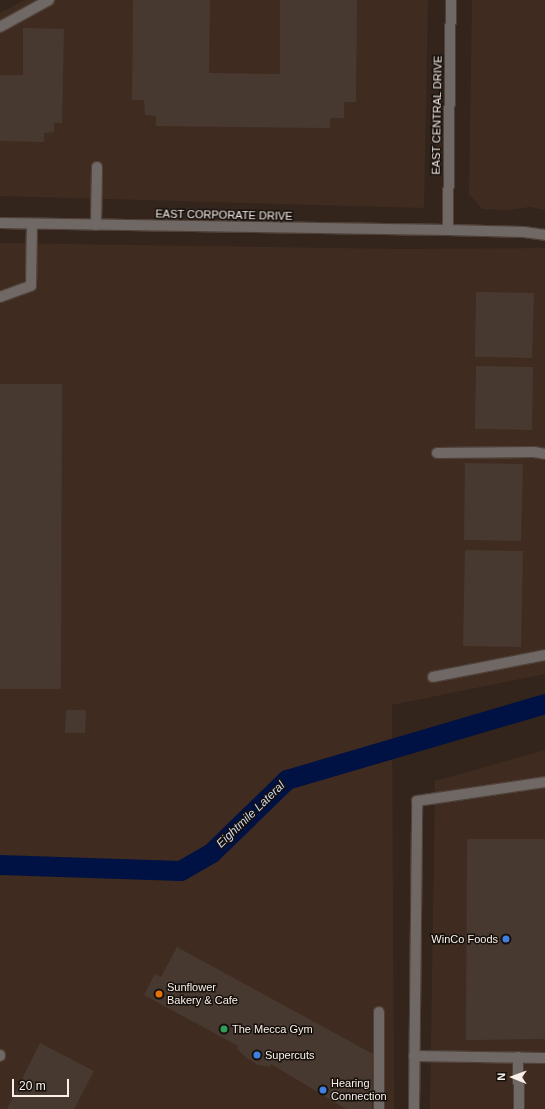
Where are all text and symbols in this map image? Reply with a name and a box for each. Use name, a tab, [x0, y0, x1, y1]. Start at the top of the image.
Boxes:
street label: EAST CENTRAL DRIVE	[429, 55, 445, 175]
street label: EAST CORPORATE DRIVE	[155, 207, 293, 223]
water label: Eightmile Lateral	[214, 779, 288, 851]
place label: WinCo Foods	[431, 932, 498, 946]
marker: WinCo Foods	[501, 934, 511, 944]
place label: Sunflower Bakery & Cafe	[167, 981, 238, 1007]
marker: Sunflower Bakery & Cafe	[154, 989, 164, 999]
place label: The Mecca Gym	[232, 1022, 313, 1036]
marker: The Mecca Gym	[219, 1024, 229, 1034]
place label: Supercuts	[265, 1048, 315, 1062]
marker: Supercuts	[252, 1050, 262, 1060]
north arrow	[493, 1057, 533, 1097]
scale bar	[14, 1071, 71, 1097]
text: N	[495, 1073, 507, 1081]
place label: Hearing Connection	[331, 1077, 387, 1103]
text: 20 m	[19, 1079, 46, 1093]
marker: Hearing Connection	[318, 1085, 328, 1095]

